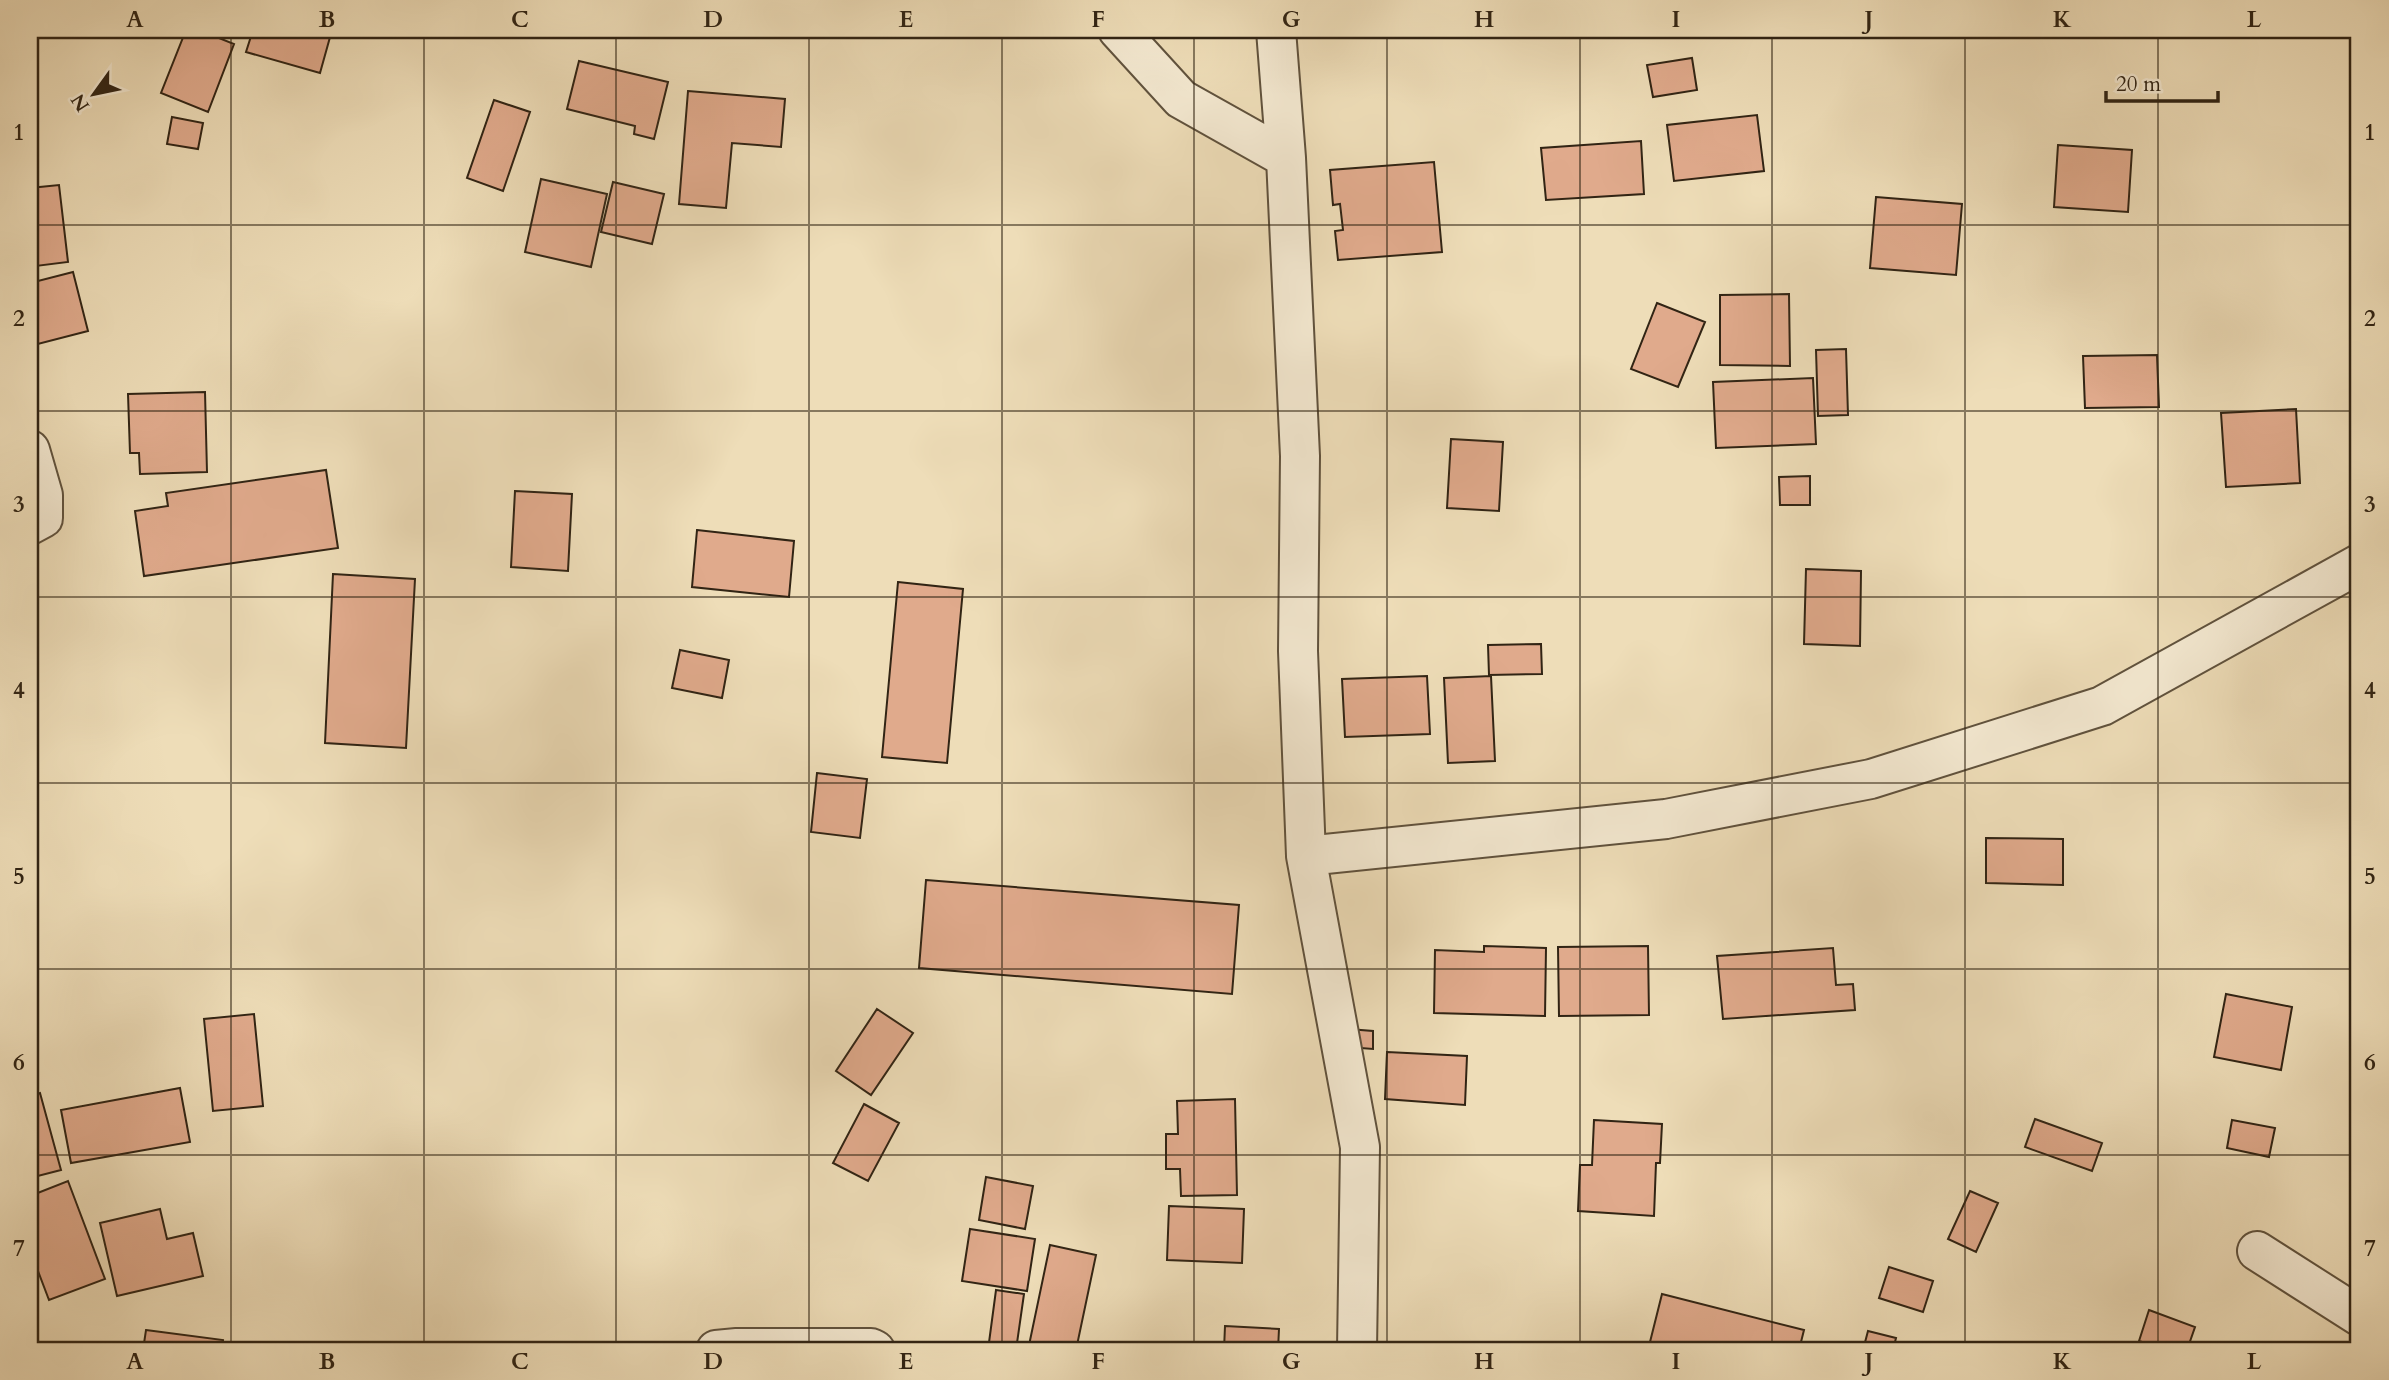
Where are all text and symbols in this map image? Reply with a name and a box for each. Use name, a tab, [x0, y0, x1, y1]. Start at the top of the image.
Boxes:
text: A	[126, 4, 144, 35]
text: B	[319, 4, 335, 35]
text: C	[511, 4, 529, 35]
text: D	[703, 4, 723, 35]
text: E	[899, 4, 913, 35]
text: F	[1091, 4, 1105, 35]
text: G	[1282, 4, 1301, 35]
text: H	[1474, 4, 1494, 35]
text: I	[1672, 4, 1680, 35]
text: J	[1862, 4, 1873, 35]
text: K	[2053, 4, 2072, 35]
text: L	[2247, 4, 2262, 35]
north arrow	[60, 60, 130, 130]
scale bar	[2106, 60, 2218, 104]
text: 20 m	[2116, 70, 2161, 99]
text: N	[65, 88, 96, 117]
text: 1	[13, 117, 25, 148]
text: 1	[2364, 117, 2376, 148]
text: 2	[13, 303, 25, 334]
text: 2	[2364, 303, 2376, 334]
text: 3	[13, 489, 25, 520]
text: 3	[2364, 489, 2376, 520]
text: 4	[13, 675, 25, 706]
text: 4	[2364, 675, 2376, 706]
text: 5	[13, 861, 25, 892]
text: 5	[2364, 861, 2376, 892]
text: 6	[13, 1047, 25, 1078]
text: 6	[2364, 1047, 2376, 1078]
text: 7	[13, 1233, 25, 1264]
text: 7	[2364, 1233, 2376, 1264]
text: A	[126, 1346, 144, 1377]
text: B	[319, 1346, 335, 1377]
text: C	[511, 1346, 529, 1377]
text: D	[703, 1346, 723, 1377]
text: E	[899, 1346, 913, 1377]
text: F	[1091, 1346, 1105, 1377]
text: G	[1282, 1346, 1301, 1377]
text: H	[1474, 1346, 1494, 1377]
text: I	[1672, 1346, 1680, 1377]
text: J	[1862, 1346, 1873, 1377]
text: K	[2053, 1346, 2072, 1377]
text: L	[2247, 1346, 2262, 1377]

